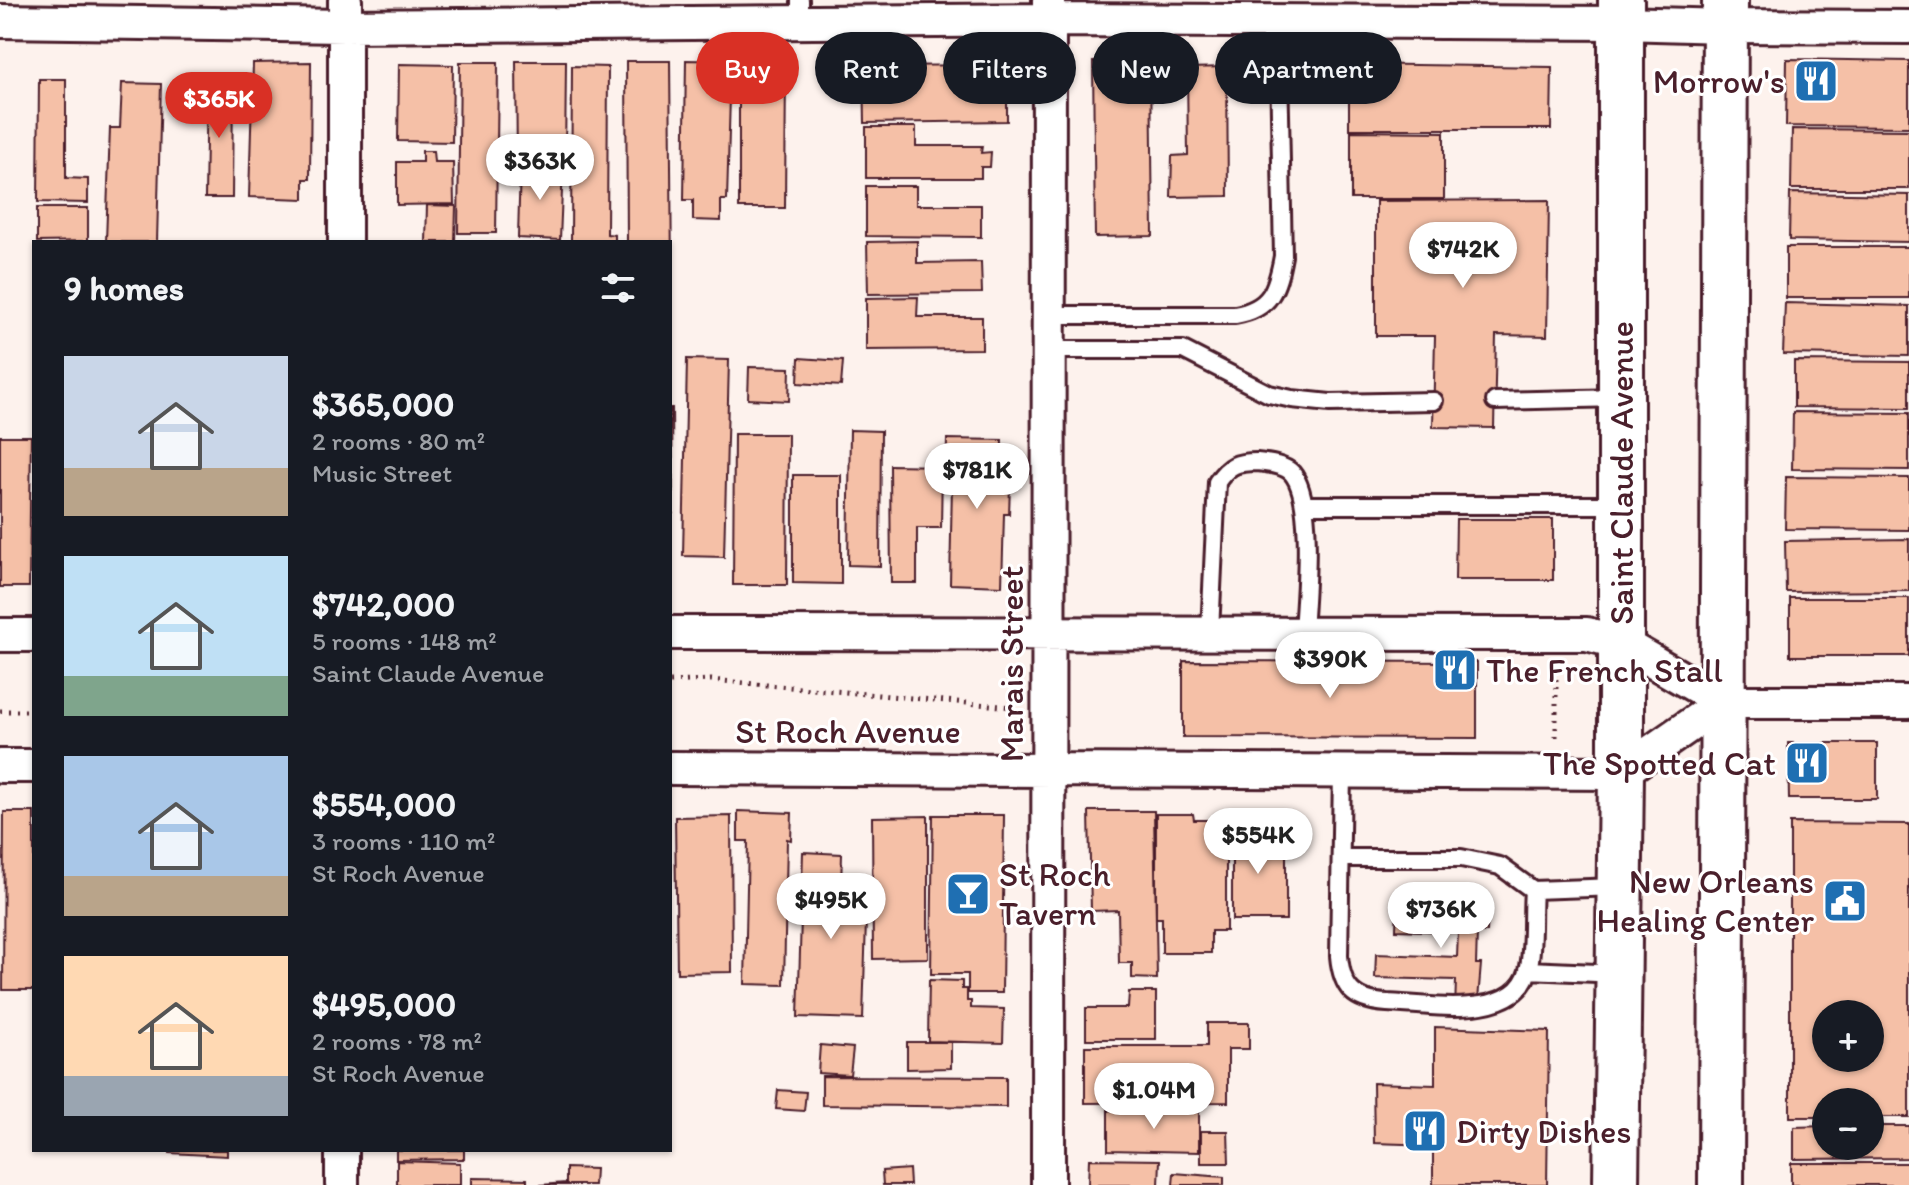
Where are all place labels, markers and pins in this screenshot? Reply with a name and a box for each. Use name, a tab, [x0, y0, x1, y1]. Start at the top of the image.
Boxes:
restaurant icon: Morrow's	[1792, 57, 1840, 105]
place label: Morrow's	[1653, 61, 1785, 102]
pin: $365K	[163, 72, 275, 140]
pin: $363K	[484, 134, 596, 202]
pin: $742K	[1407, 222, 1519, 290]
pin: $781K	[921, 443, 1033, 511]
pin: $390K	[1274, 632, 1386, 700]
restaurant icon: The French Stall	[1431, 646, 1479, 694]
place label: The French Stall	[1486, 650, 1723, 691]
restaurant icon: The Spotted Cat	[1783, 739, 1831, 787]
place label: The Spotted Cat	[1543, 743, 1776, 784]
pin: $554K	[1202, 808, 1314, 876]
place label: St Roch Tavern	[999, 854, 1111, 934]
place label: New Orleans Healing Center	[1596, 861, 1814, 941]
bar icon: St Roch Tavern	[944, 870, 992, 918]
pin: $495K	[775, 873, 887, 941]
public building icon: New Orleans Healing Center	[1821, 877, 1869, 925]
pin: $736K	[1385, 882, 1497, 950]
pin: $1.04M	[1089, 1063, 1219, 1131]
restaurant icon: Dirty Dishes	[1401, 1107, 1449, 1155]
place label: Dirty Dishes	[1456, 1111, 1632, 1152]

